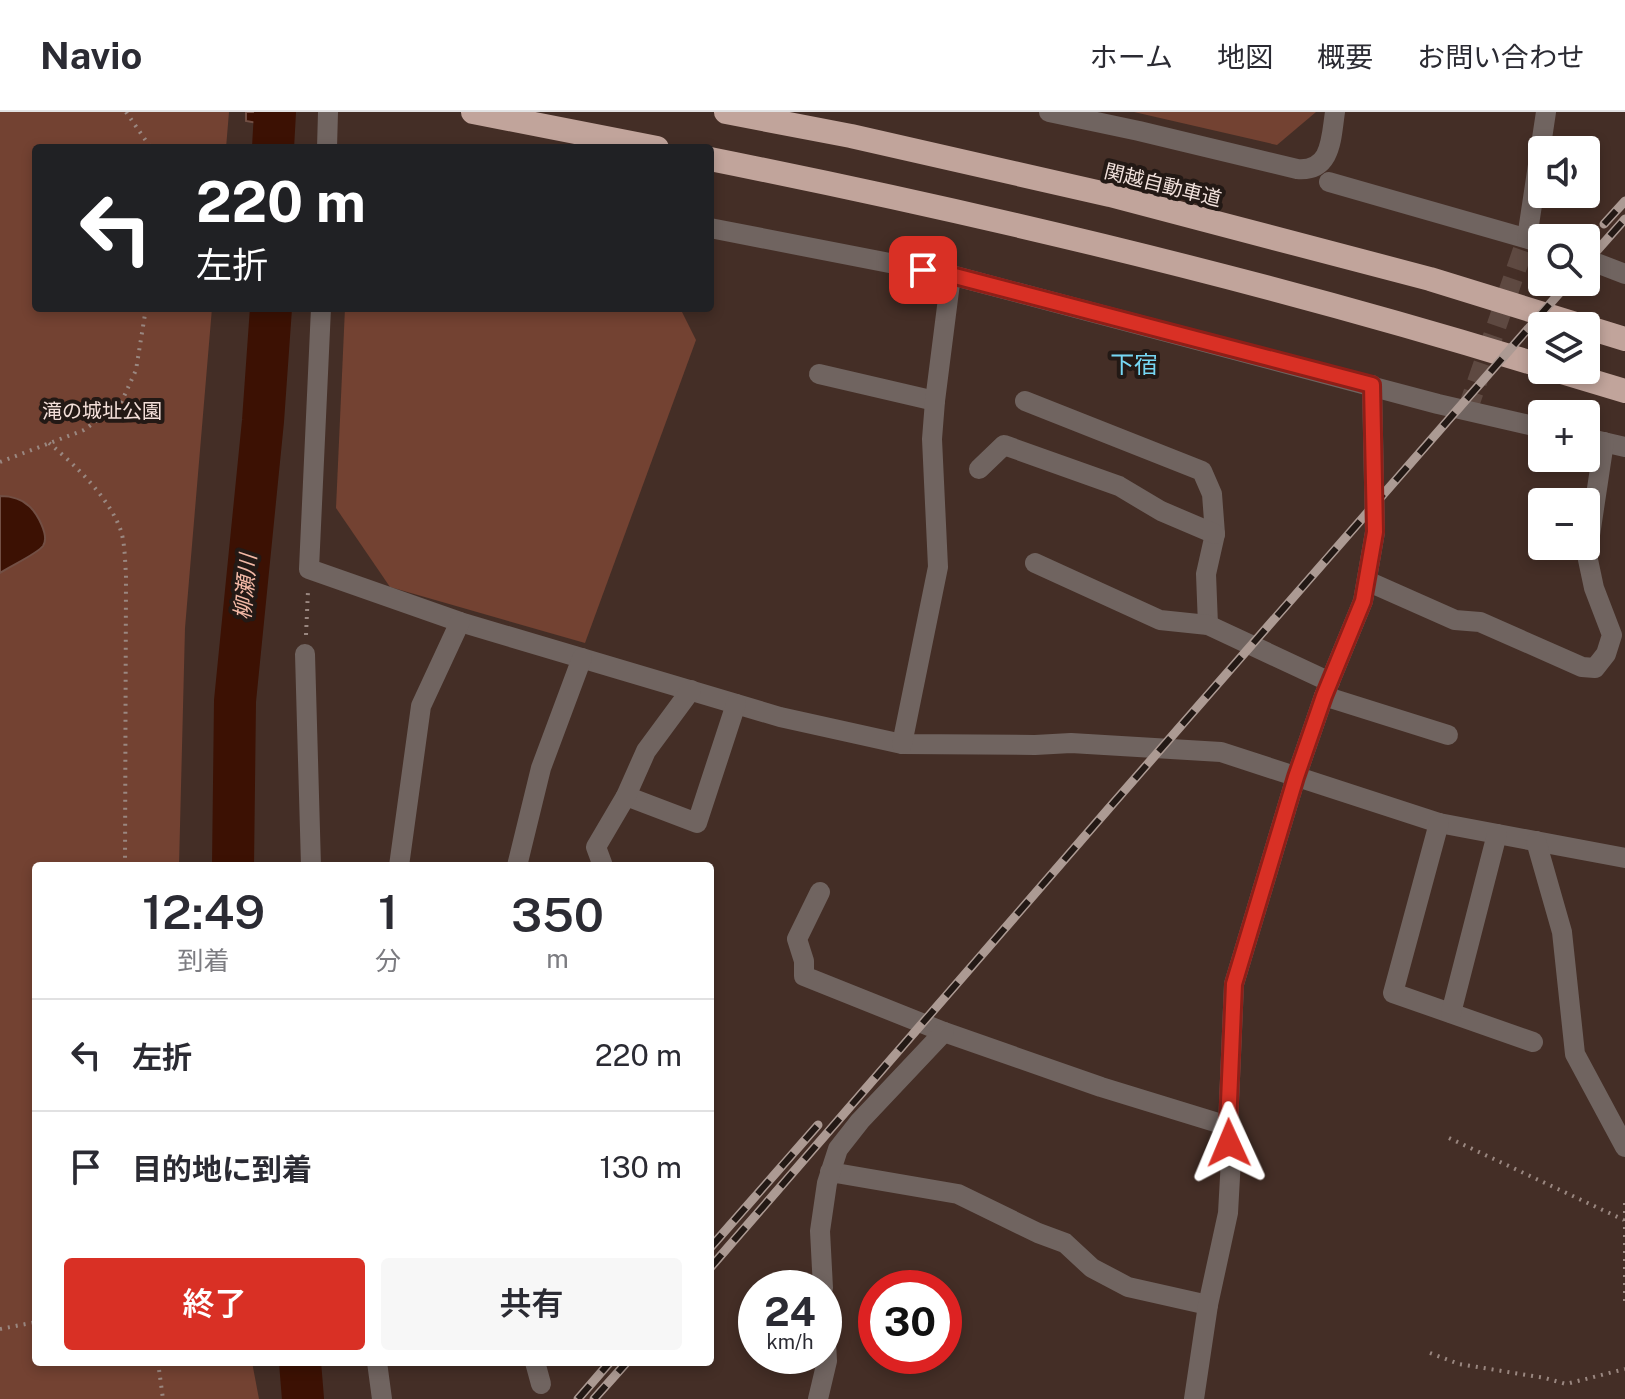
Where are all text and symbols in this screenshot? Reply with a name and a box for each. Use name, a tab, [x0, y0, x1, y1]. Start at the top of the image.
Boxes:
text: Navio	[40, 33, 142, 78]
text: ホーム	[1090, 40, 1173, 73]
text: 地図	[1217, 40, 1273, 73]
text: 概要	[1317, 40, 1373, 73]
text: お問い合わせ	[1417, 40, 1585, 73]
map controls	[1528, 136, 1600, 560]
button: sound	[1528, 136, 1600, 208]
street label: 関越自動車道	[1102, 159, 1224, 211]
text: 220 m	[196, 169, 366, 235]
icon: left	[64, 176, 168, 280]
button: search	[1528, 224, 1600, 296]
pin	[889, 236, 957, 304]
text: 左折	[196, 244, 268, 286]
icon: arrive	[901, 248, 945, 292]
button: layers	[1528, 312, 1600, 384]
district label: 下宿	[1110, 350, 1158, 378]
park label: 滝の城址公園	[42, 399, 162, 423]
button: +	[1528, 400, 1600, 472]
button: −	[1528, 488, 1600, 560]
water label: 柳瀬川	[229, 551, 261, 621]
text: 12:49	[142, 883, 265, 940]
text: 1	[378, 883, 398, 940]
text: 350	[511, 886, 604, 943]
text: m	[546, 943, 569, 974]
text: 到着	[178, 945, 230, 976]
text: 分	[375, 945, 401, 976]
icon: left	[64, 1033, 108, 1077]
text: 220 m	[595, 1037, 682, 1073]
text: 左折	[132, 1039, 192, 1075]
position arrow	[1187, 1101, 1271, 1185]
icon: arrive	[64, 1145, 108, 1189]
text: 130 m	[599, 1149, 682, 1185]
text: 目的地に到着	[132, 1151, 312, 1187]
button: 終了	[64, 1258, 365, 1350]
button: 共有	[381, 1258, 682, 1350]
speed limit sign: 30	[858, 1270, 962, 1374]
text: 24	[764, 1288, 816, 1335]
text: km/h	[766, 1330, 814, 1354]

